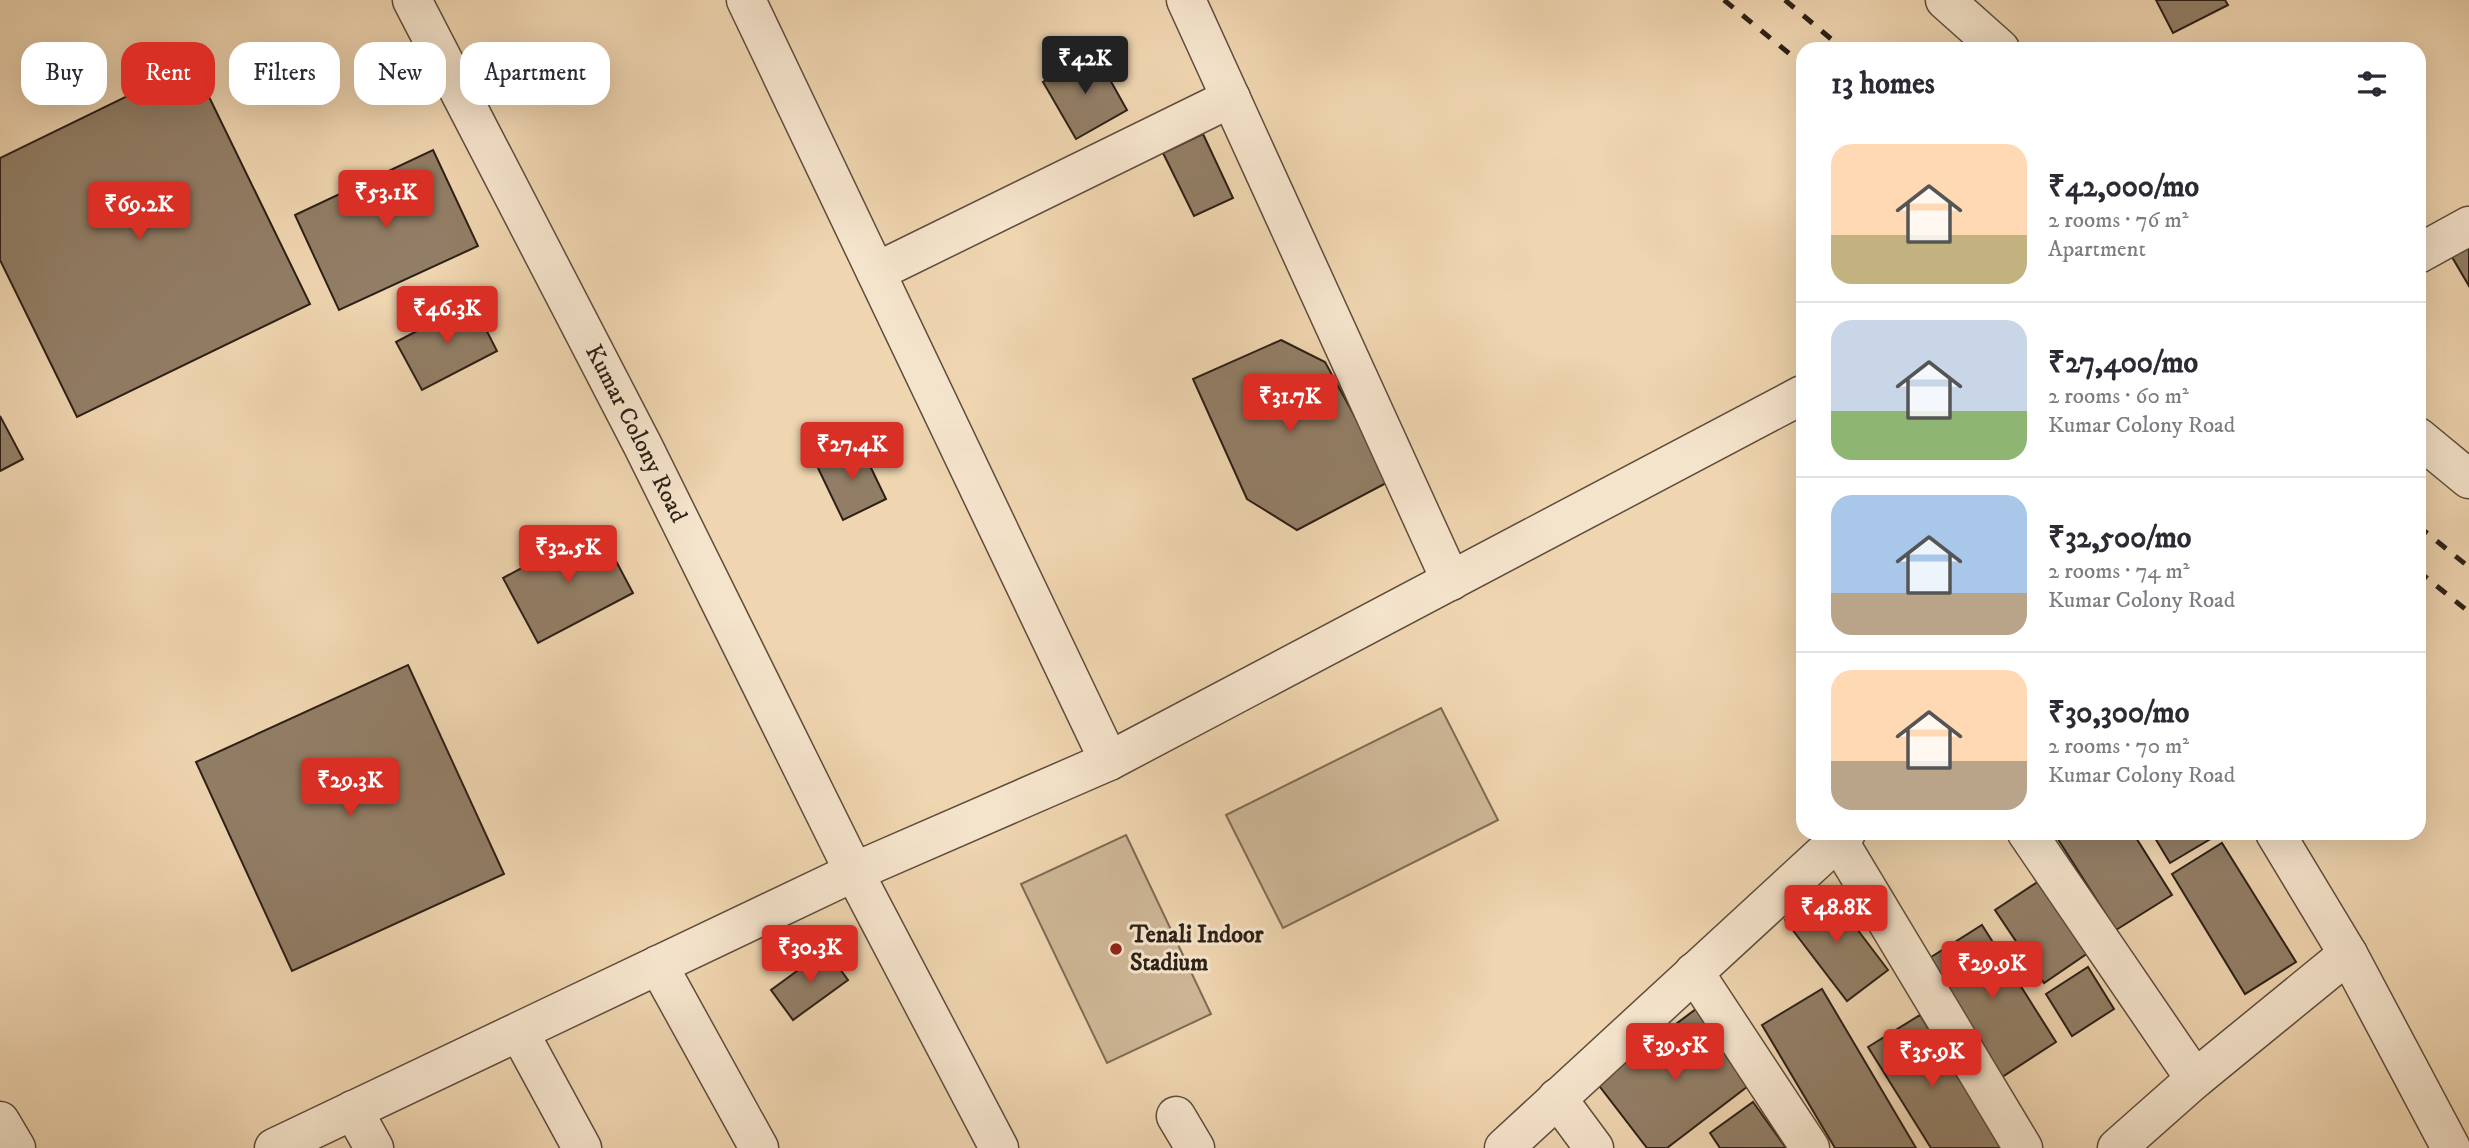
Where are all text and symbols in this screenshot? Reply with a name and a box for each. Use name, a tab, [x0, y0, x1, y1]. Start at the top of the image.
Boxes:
pin: ₹42K	[1044, 36, 1126, 96]
chip: Buy	[21, 42, 107, 105]
chip: Rent	[121, 42, 215, 105]
chip: Filters	[229, 42, 340, 105]
chip: New	[354, 42, 446, 105]
chip: Apartment	[460, 42, 610, 105]
text: ₹42K	[1058, 44, 1112, 73]
icon: filters	[2353, 65, 2391, 103]
text: 13 homes	[1831, 66, 1935, 103]
text: ₹42,000/mo	[2048, 169, 2199, 206]
pin: ₹53.1K	[329, 170, 443, 230]
icon: home	[1887, 172, 1971, 256]
text: ₹53.1K	[354, 178, 418, 207]
pin: ₹69.2K	[82, 182, 196, 242]
text: ₹69.2K	[104, 190, 174, 219]
text: 2 rooms · 76 m²	[2048, 206, 2188, 235]
text: Apartment	[2048, 235, 2146, 264]
pin: ₹46.3K	[390, 286, 504, 346]
text: ₹46.3K	[413, 294, 481, 323]
street label: Kumar Colony Road	[578, 340, 694, 528]
text: ₹27,400/mo	[2048, 345, 2198, 382]
icon: home	[1887, 348, 1971, 432]
pin: ₹31.7K	[1233, 374, 1347, 434]
text: ₹31.7K	[1259, 382, 1321, 411]
text: 2 rooms · 60 m²	[2048, 382, 2189, 411]
text: Kumar Colony Road	[2048, 411, 2235, 440]
pin: ₹27.4K	[795, 422, 909, 482]
text: ₹27.4K	[817, 430, 887, 459]
text: ₹32,500/mo	[2048, 520, 2191, 557]
icon: home	[1887, 523, 1971, 607]
pin: ₹32.5K	[511, 526, 625, 585]
text: ₹32.5K	[535, 533, 601, 562]
text: 2 rooms · 74 m²	[2048, 557, 2189, 586]
text: Kumar Colony Road	[2048, 586, 2235, 615]
text: ₹30,300/mo	[2048, 695, 2189, 732]
icon: home	[1887, 698, 1971, 782]
text: 2 rooms · 70 m²	[2048, 732, 2189, 761]
pin: ₹29.3K	[293, 758, 407, 818]
text: Kumar Colony Road	[2048, 761, 2235, 790]
text: ₹29.3K	[317, 766, 383, 795]
pin: ₹48.8K	[1779, 886, 1893, 945]
text: ₹48.8K	[1800, 893, 1872, 922]
place label: Tenali Indoor Stadium	[1129, 920, 1265, 978]
pin: ₹30.3K	[753, 926, 867, 985]
text: ₹30.3K	[778, 933, 842, 962]
marker: Tenali Indoor Stadium	[1108, 941, 1124, 957]
pin: ₹29.9K	[1935, 942, 2049, 1001]
text: ₹29.9K	[1957, 949, 2027, 978]
pin: ₹39.5K	[1618, 1024, 1732, 1083]
pin: ₹35.9K	[1875, 1030, 1989, 1089]
text: ₹39.5K	[1642, 1031, 1708, 1060]
text: ₹35.9K	[1899, 1037, 1965, 1066]

